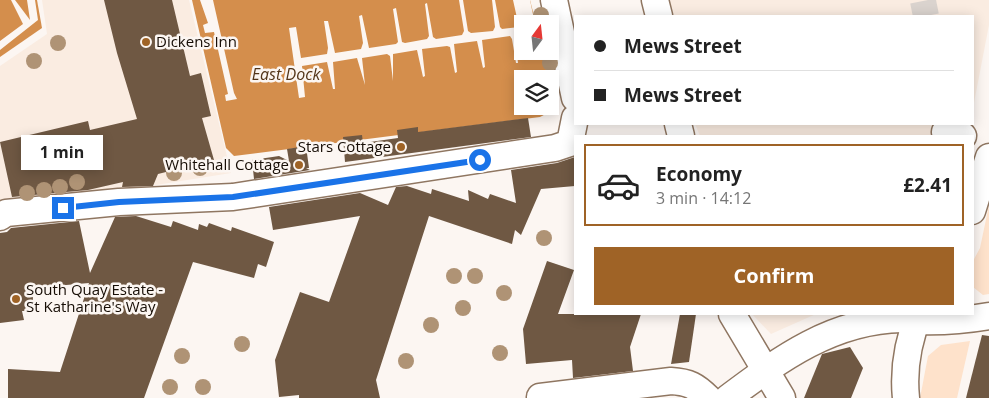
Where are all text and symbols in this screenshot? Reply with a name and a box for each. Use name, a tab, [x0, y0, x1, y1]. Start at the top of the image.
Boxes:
north arrow	[514, 15, 559, 60]
map controls	[514, 15, 559, 115]
place label: Dickens Inn	[156, 31, 237, 51]
text: Mews Street	[624, 33, 742, 59]
marker: Dickens Inn	[140, 36, 152, 48]
water label: East Dock	[252, 63, 321, 85]
button: layers	[514, 70, 559, 115]
text: Mews Street	[624, 82, 742, 108]
callout: 1 min	[22, 136, 104, 170]
place label: Stars Cottage	[298, 136, 391, 156]
text: 1 min	[40, 141, 84, 163]
marker: Stars Cottage	[395, 141, 407, 153]
route start	[469, 149, 491, 171]
place label: Whitehall Cottage	[165, 154, 289, 174]
marker: Whitehall Cottage	[293, 159, 305, 171]
text: Economy	[656, 161, 742, 187]
icon: car	[596, 163, 641, 208]
text: £2.41	[903, 172, 952, 198]
text: 3 min · 14:12	[656, 187, 751, 209]
route end	[52, 197, 74, 219]
button: Confirm	[594, 247, 954, 305]
place label: South Quay Estate - St Katharine's Way	[26, 279, 163, 316]
marker: South Quay Estate - St Katharine's Way	[10, 293, 22, 305]

